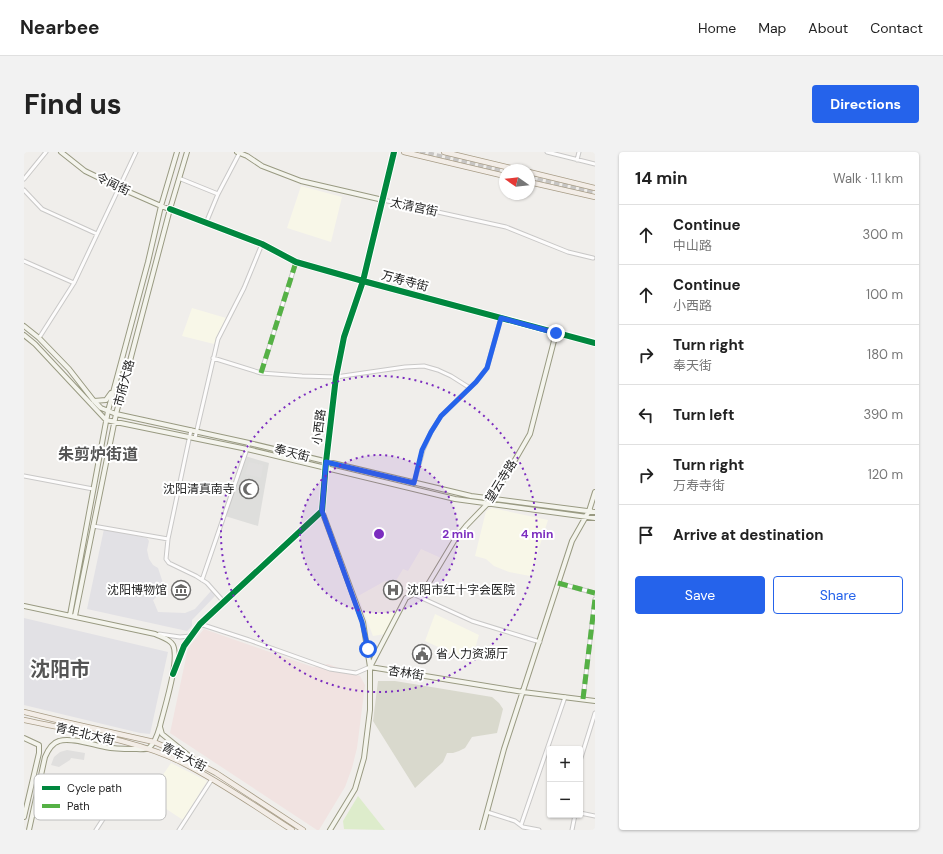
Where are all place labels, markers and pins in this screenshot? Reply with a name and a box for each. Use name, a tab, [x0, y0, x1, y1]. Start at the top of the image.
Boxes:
mosque icon: 沈阳清真南寺	[238, 478, 260, 500]
place label: 沈阳清真南寺	[163, 481, 235, 497]
centre of rings	[372, 527, 386, 541]
museum icon: 沈阳博物馆	[170, 579, 192, 601]
hospital icon: 沈阳市红十字会医院	[382, 579, 404, 601]
place label: 沈阳博物馆	[107, 582, 167, 598]
place label: 沈阳市红十字会医院	[407, 582, 515, 598]
public building icon: 省人力资源厅	[411, 643, 433, 665]
place label: 省人力资源厅	[436, 646, 508, 662]

